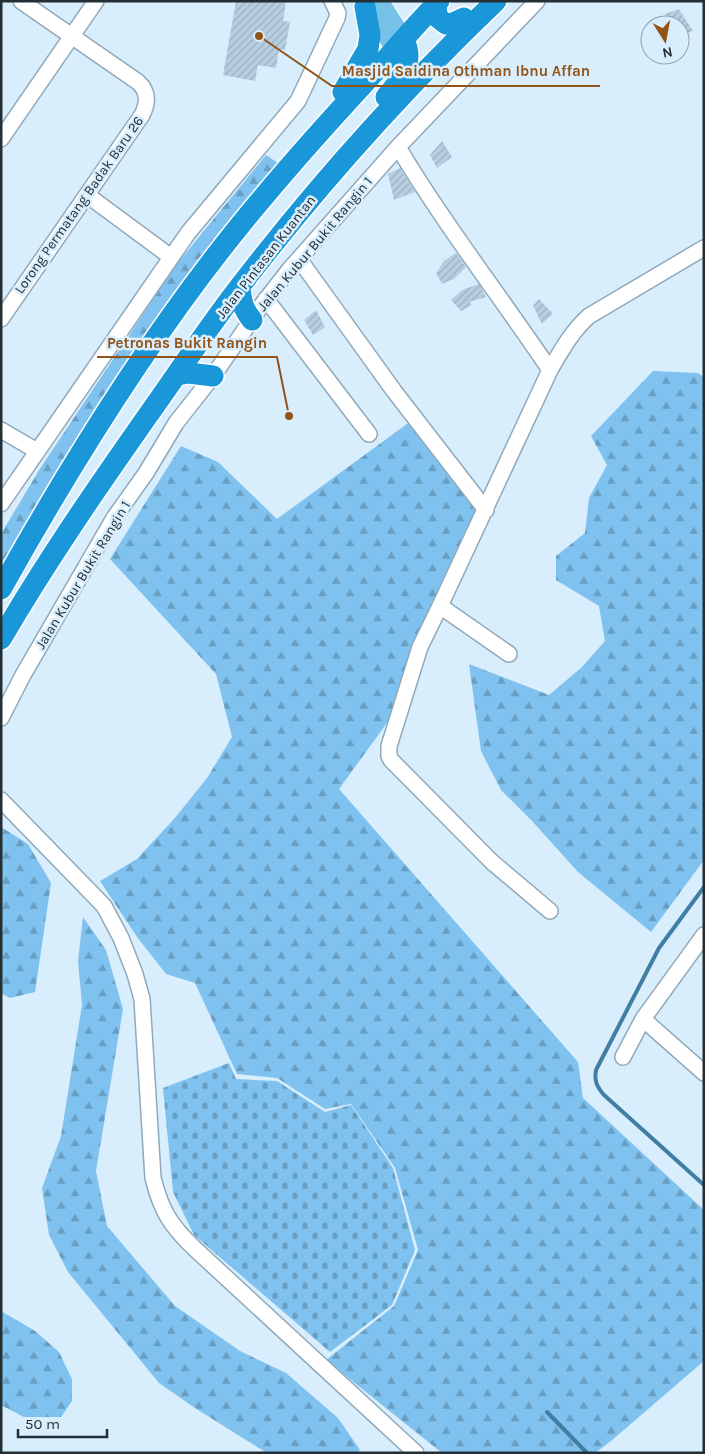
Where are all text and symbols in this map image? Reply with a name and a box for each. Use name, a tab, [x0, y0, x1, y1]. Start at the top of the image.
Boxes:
north arrow	[640, 15, 690, 65]
text: N	[661, 43, 674, 62]
callout: Masjid Saidina Othman Ibnu Affan	[332, 56, 600, 86]
text: Masjid Saidina Othman Ibnu Affan	[342, 62, 590, 80]
street label: Lorong Permatang Badak Baru 26	[11, 113, 147, 297]
street label: Jalan Kubur Bukit Rangin 1	[254, 173, 376, 315]
street label: Jalan Pintasan Kuantan	[213, 192, 319, 322]
callout: Petronas Bukit Rangin	[97, 327, 277, 357]
text: Petronas Bukit Rangin	[107, 334, 267, 352]
street label: Jalan Kubur Bukit Rangin 1	[32, 498, 134, 652]
scale bar	[18, 1406, 106, 1438]
text: 50 m	[25, 1415, 60, 1433]

